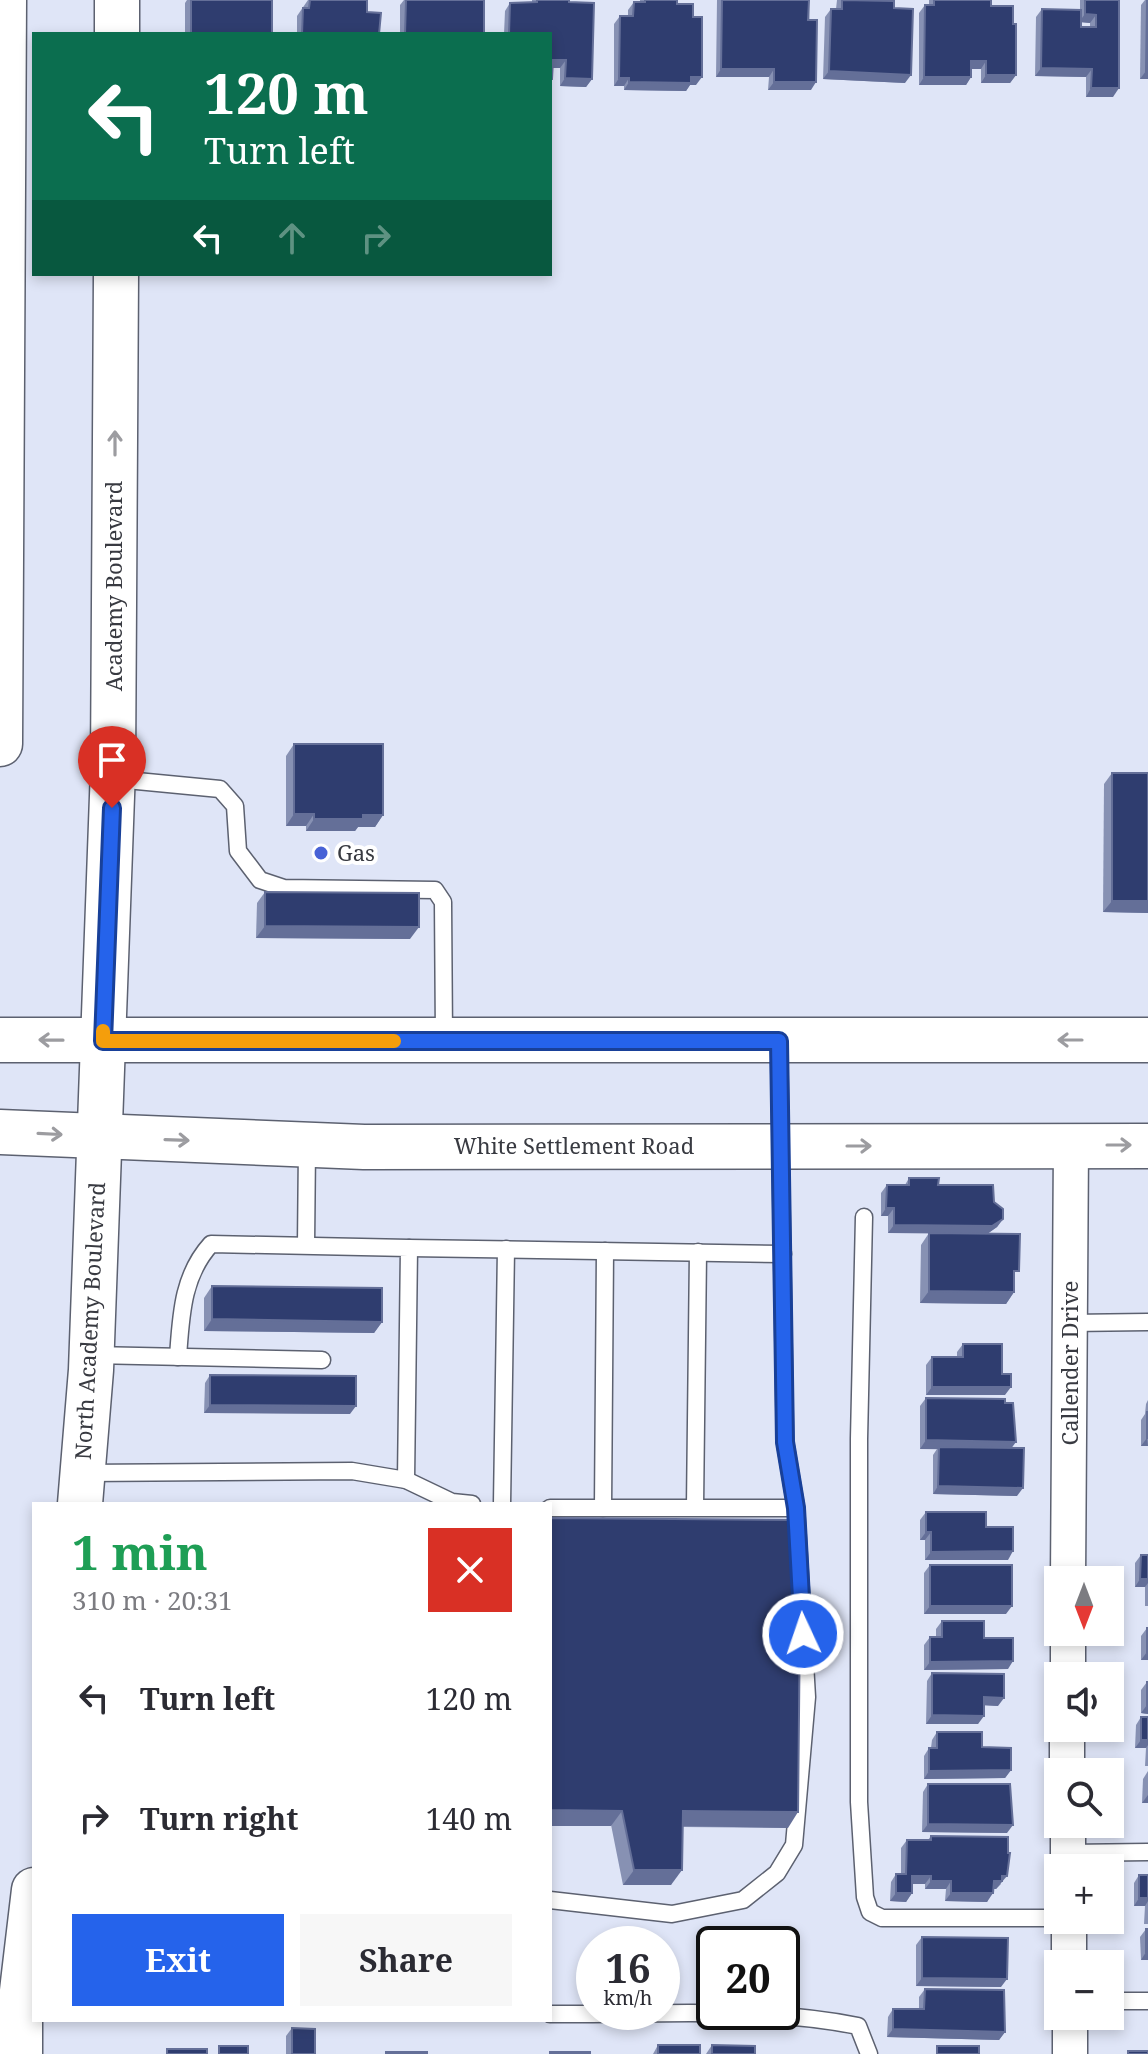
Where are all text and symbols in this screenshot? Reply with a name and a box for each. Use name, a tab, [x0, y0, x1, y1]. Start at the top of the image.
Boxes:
text: 120 m	[204, 54, 369, 130]
icon: left	[72, 64, 176, 168]
text: Turn left	[204, 126, 355, 175]
icon: left	[186, 216, 230, 260]
icon: ahead	[270, 216, 314, 260]
icon: right	[354, 216, 398, 260]
one-way arrow	[107, 430, 123, 457]
street label: Academy Boulevard	[98, 480, 128, 691]
pin	[78, 726, 146, 808]
icon: arrive	[90, 738, 134, 782]
place label: Gas	[337, 837, 375, 867]
marker: Gas	[312, 844, 330, 862]
one-way arrow	[1057, 1032, 1084, 1048]
one-way arrow	[38, 1033, 65, 1048]
one-way arrow	[36, 1127, 63, 1142]
street label: White Settlement Road	[454, 1130, 695, 1160]
one-way arrow	[163, 1132, 190, 1147]
one-way arrow	[845, 1138, 872, 1154]
one-way arrow	[1105, 1138, 1132, 1153]
street label: North Academy Boulevard	[67, 1181, 111, 1461]
street label: Callender Drive	[1054, 1281, 1084, 1445]
text: 1 min	[72, 1519, 208, 1584]
button: close	[428, 1528, 512, 1612]
north arrow	[1044, 1566, 1124, 1646]
map controls	[1044, 1566, 1124, 2030]
text: 310 m · 20:31	[72, 1582, 233, 1618]
position arrow	[761, 1592, 845, 1676]
button: sound	[1044, 1662, 1124, 1742]
icon: left	[72, 1676, 116, 1720]
text: Turn left	[140, 1678, 275, 1719]
text: 120 m	[426, 1678, 512, 1719]
button: search	[1044, 1758, 1124, 1838]
icon: right	[72, 1796, 116, 1840]
text: Turn right	[140, 1798, 298, 1839]
text: 140 m	[426, 1798, 512, 1839]
button: +	[1044, 1854, 1124, 1934]
button: Exit	[72, 1914, 284, 2006]
button: Share	[300, 1914, 512, 2006]
speed limit sign: 20	[696, 1926, 800, 2030]
text: 16	[605, 1940, 651, 1995]
button: −	[1044, 1950, 1124, 2030]
text: km/h	[603, 1984, 653, 2011]

